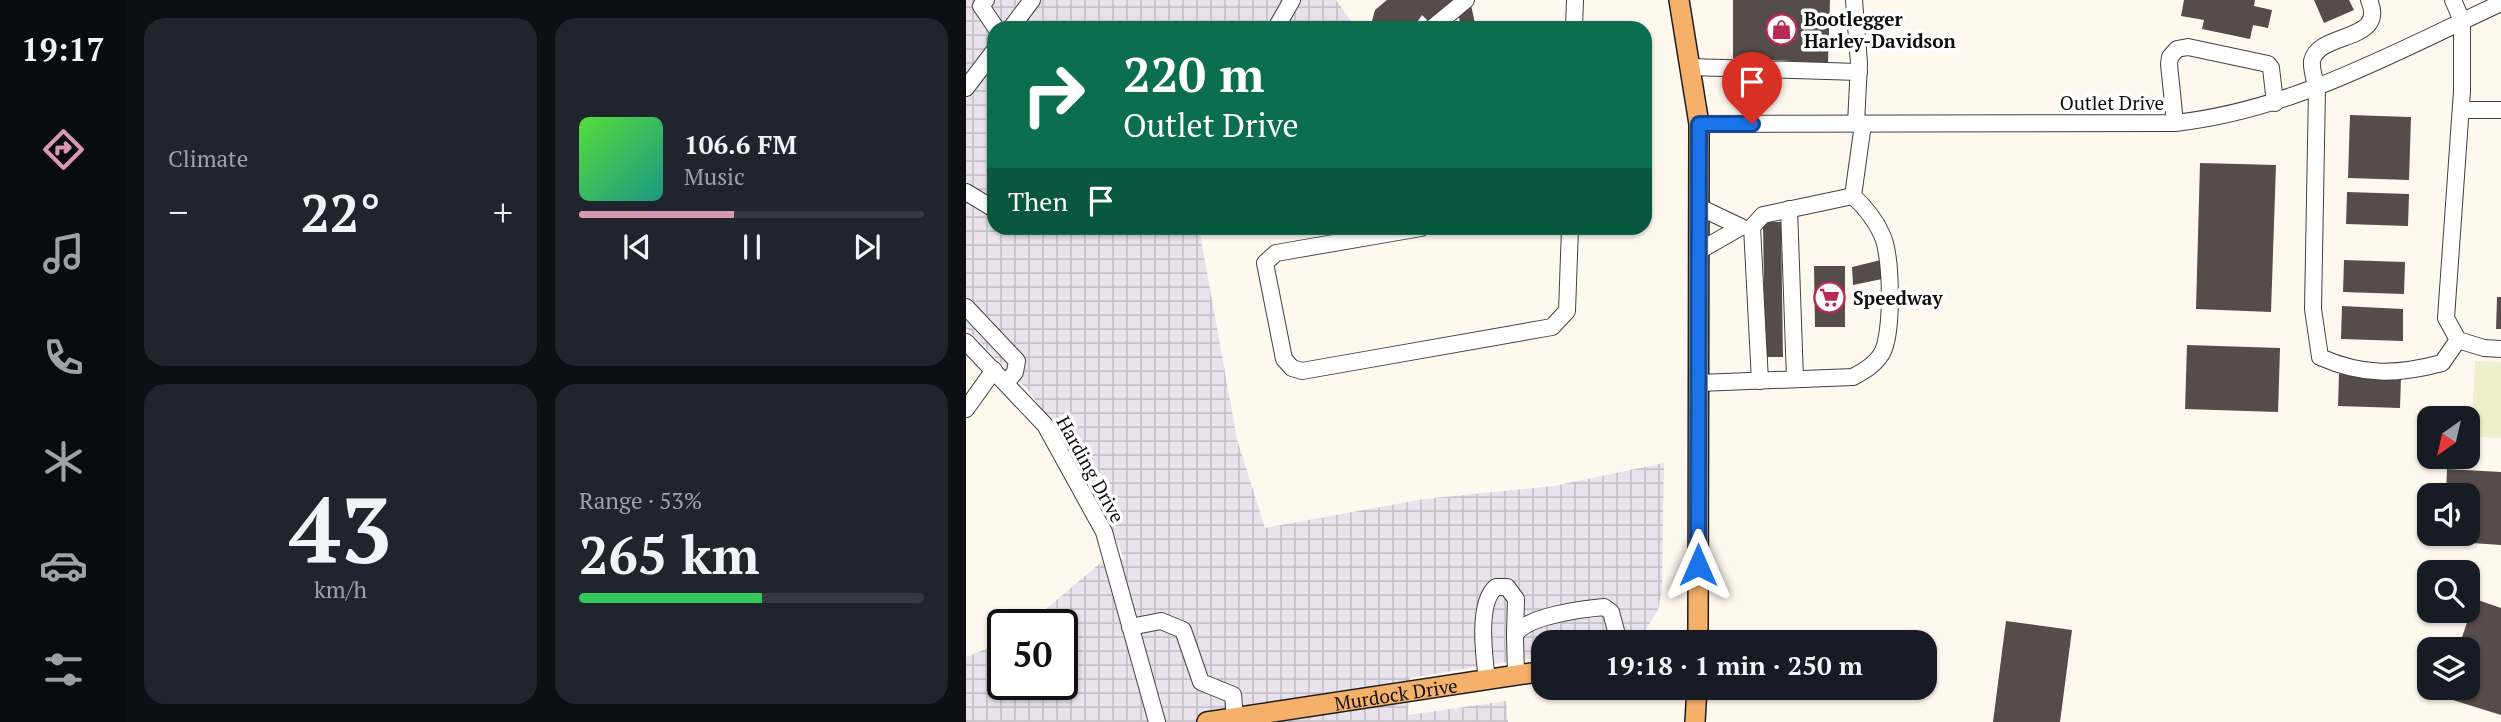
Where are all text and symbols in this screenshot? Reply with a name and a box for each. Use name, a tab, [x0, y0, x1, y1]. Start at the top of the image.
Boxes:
place label: Bootlegger Harley-Davidson	[1804, 6, 1956, 53]
shop icon: Bootlegger Harley-Davidson	[1764, 12, 1798, 46]
text: 19:17	[21, 28, 105, 70]
text: 220 m	[1123, 41, 1265, 106]
icon: right	[1008, 49, 1099, 140]
pin	[1722, 52, 1782, 124]
icon: arrive	[1733, 63, 1771, 101]
street label: Outlet Drive	[2060, 90, 2164, 115]
text: Outlet Drive	[1123, 104, 1299, 146]
icon: directions	[39, 125, 88, 174]
text: 106.6 FM	[684, 127, 797, 161]
text: Climate	[168, 143, 248, 174]
text: Music	[684, 161, 745, 192]
text: 22°	[300, 178, 381, 247]
icon: arrive	[1082, 182, 1120, 220]
text: Then	[1008, 184, 1068, 218]
text: −	[168, 187, 188, 237]
text: +	[493, 187, 513, 237]
icon: previous	[618, 228, 656, 266]
icon: pause	[733, 228, 771, 266]
icon: next	[848, 228, 886, 266]
icon: music	[39, 229, 88, 278]
supermarket icon: Speedway	[1813, 280, 1847, 314]
place label: Speedway	[1853, 285, 1943, 310]
icon: phone	[39, 333, 88, 382]
north arrow	[2417, 406, 2480, 469]
map controls	[2417, 406, 2480, 700]
street label: Harding Drive	[1051, 411, 1131, 527]
icon: climate	[39, 437, 88, 486]
text: 43	[289, 468, 392, 589]
button: sound	[2417, 483, 2480, 546]
text: Range · 53%	[579, 485, 702, 516]
text: 265 km	[579, 520, 760, 589]
position arrow	[1661, 528, 1735, 602]
icon: car	[39, 541, 88, 590]
button: search	[2417, 560, 2480, 623]
text: km/h	[314, 574, 367, 605]
speed limit sign: 50	[987, 609, 1078, 700]
button: layers	[2417, 637, 2480, 700]
icon: filters	[39, 645, 88, 694]
text: 19:18 · 1 min · 250 m	[1605, 648, 1863, 682]
street label: Murdock Drive	[1332, 672, 1459, 715]

